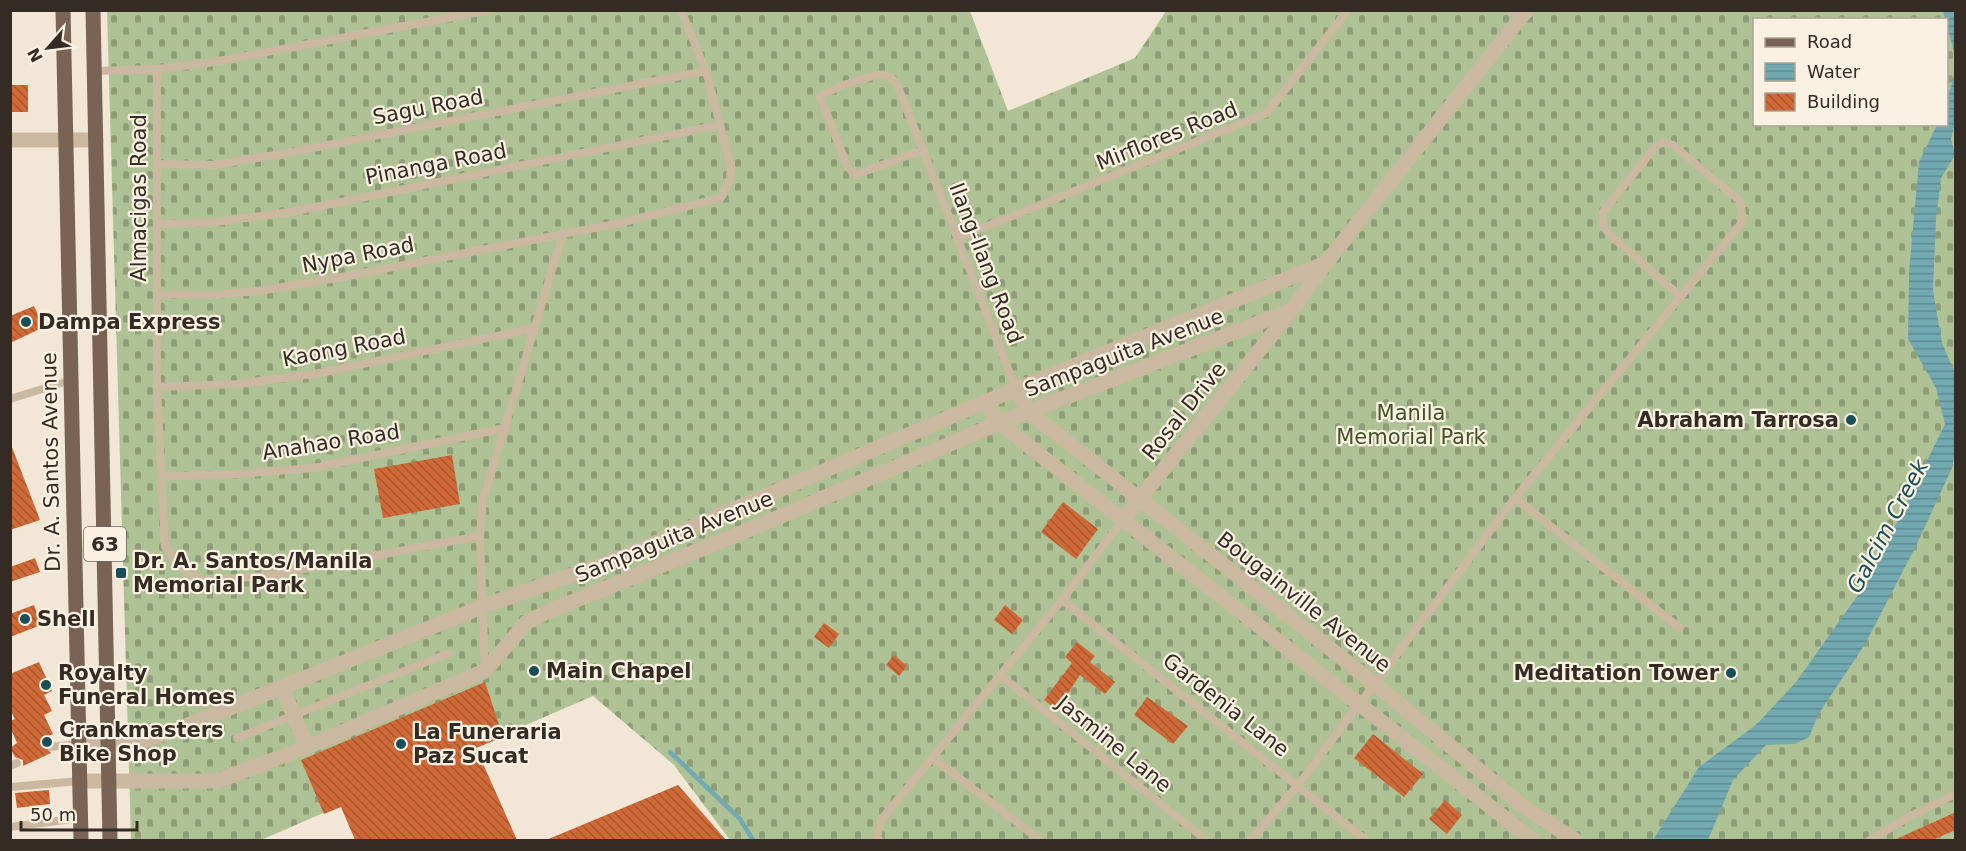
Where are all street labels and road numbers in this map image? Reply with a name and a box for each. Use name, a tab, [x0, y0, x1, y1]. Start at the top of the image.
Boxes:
street label: Sagu Road	[371, 85, 485, 129]
street label: Mirflores Road	[1093, 97, 1241, 175]
street label: Almacigas Road	[127, 114, 151, 282]
street label: Pinanga Road	[363, 139, 509, 189]
street label: Ilang-Ilang Road	[944, 179, 1028, 347]
street label: Nypa Road	[300, 232, 416, 278]
street label: Sampaguita Avenue	[1021, 304, 1227, 402]
street label: Kaong Road	[280, 324, 408, 372]
street label: Dr. A. Santos Avenue	[37, 352, 65, 572]
street label: Rosal Drive	[1137, 357, 1231, 465]
street label: Anahao Road	[261, 419, 401, 465]
street label: Sampaguita Avenue	[572, 486, 776, 588]
road number: 63	[84, 527, 126, 561]
street label: Bougainville Avenue	[1213, 527, 1395, 677]
street label: Gardenia Lane	[1158, 648, 1294, 762]
street label: Jasmine Lane	[1050, 689, 1176, 797]

